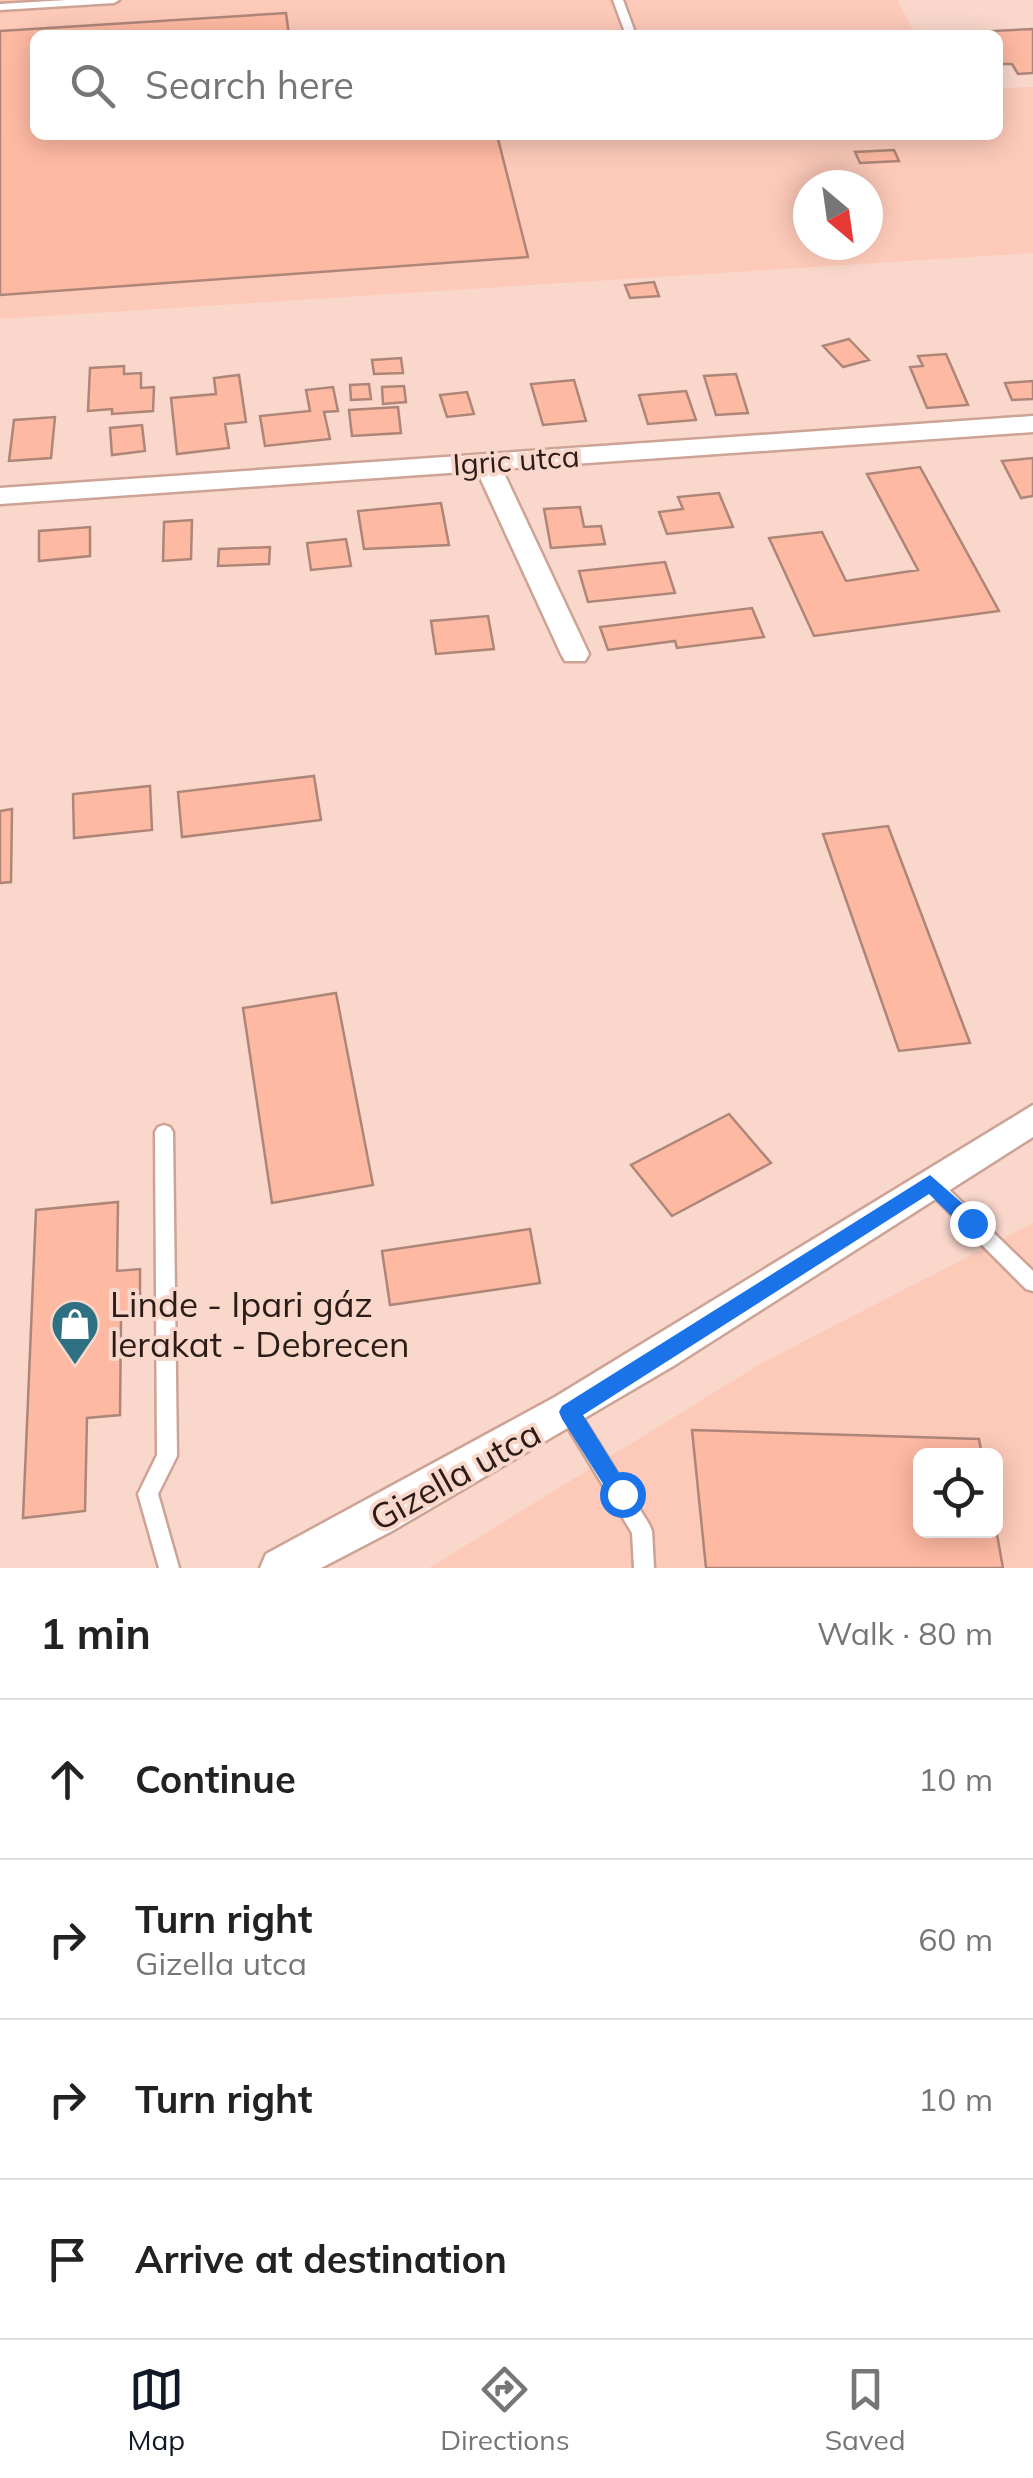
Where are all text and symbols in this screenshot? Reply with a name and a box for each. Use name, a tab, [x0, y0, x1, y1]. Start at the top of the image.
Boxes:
search box	[30, 30, 1003, 140]
icon: search	[65, 58, 120, 113]
text: Search here	[145, 61, 354, 109]
north arrow	[793, 170, 883, 260]
street label: Igric utca	[451, 437, 581, 483]
route end	[950, 1201, 996, 1247]
place label: Linde - Ipari gáz lerakat - Debrecen	[110, 1282, 409, 1366]
shop icon: Linde - Ipari gáz lerakat - Debrecen	[49, 1298, 101, 1366]
street label: Gizella utca	[362, 1410, 548, 1540]
map controls	[913, 1448, 1003, 1538]
button: locate	[913, 1448, 1003, 1538]
route start	[600, 1472, 646, 1518]
text: 1 min	[40, 1607, 151, 1660]
text: Walk · 80 m	[817, 1613, 993, 1653]
icon: ahead	[40, 1752, 95, 1807]
text: Continue	[135, 1755, 296, 1803]
text: 10 m	[918, 1759, 993, 1799]
text: Turn right	[135, 1895, 312, 1943]
icon: right	[40, 1912, 95, 1967]
text: 60 m	[918, 1919, 993, 1959]
text: Gizella utca	[135, 1943, 307, 1983]
icon: right	[40, 2072, 95, 2127]
text: Turn right	[135, 2075, 312, 2123]
text: 10 m	[918, 2079, 993, 2119]
icon: arrive	[40, 2232, 95, 2287]
text: Arrive at destination	[135, 2235, 507, 2283]
tab: Map	[128, 2362, 185, 2457]
tab: Directions	[440, 2362, 570, 2457]
tab: Saved	[825, 2362, 905, 2457]

